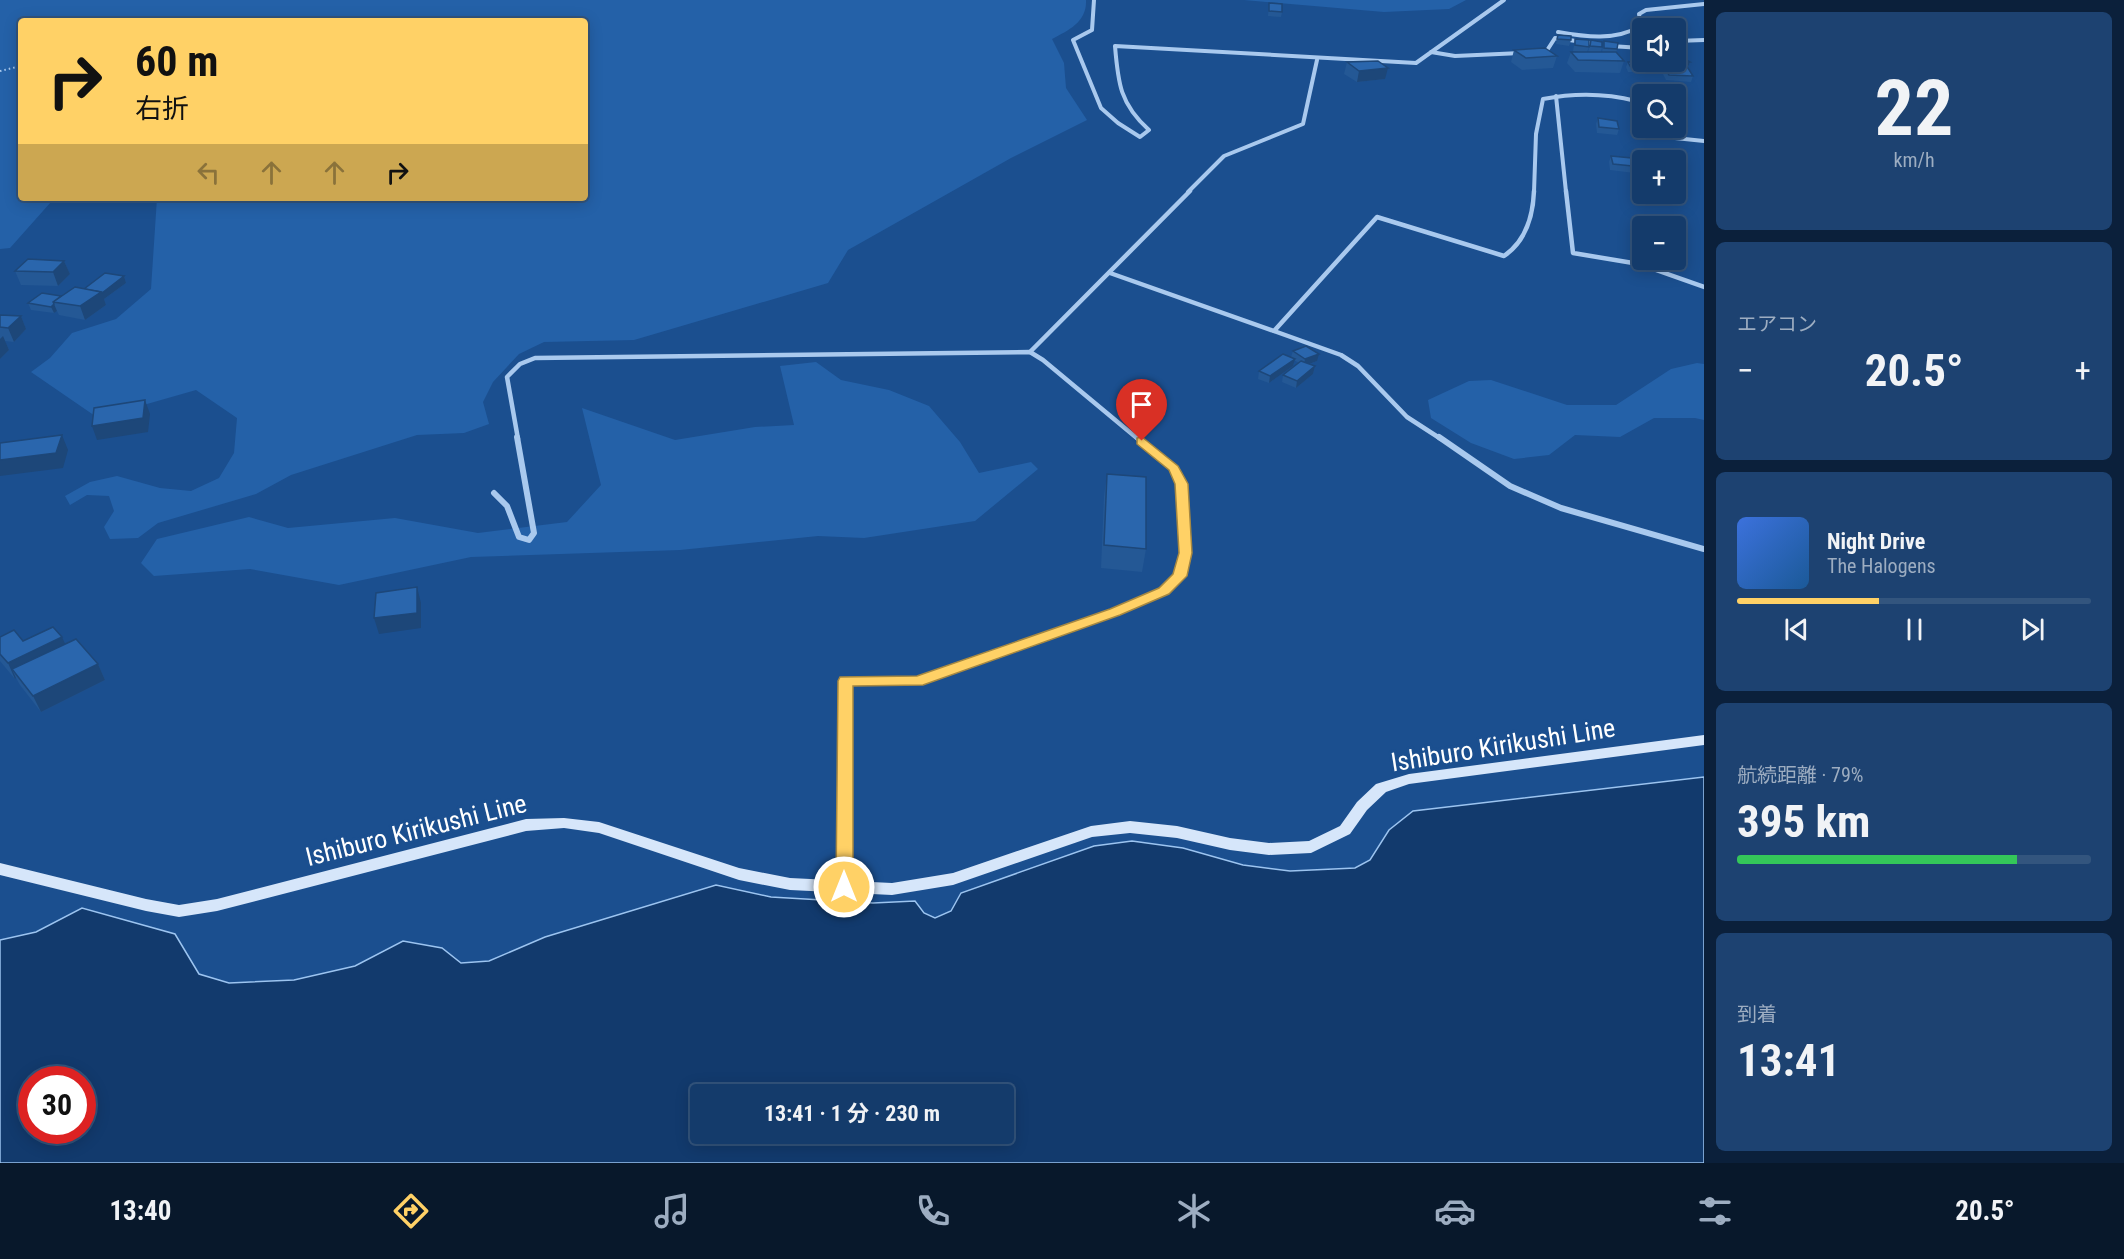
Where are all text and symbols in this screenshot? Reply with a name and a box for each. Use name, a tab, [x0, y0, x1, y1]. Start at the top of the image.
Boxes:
map controls	[1632, 18, 1686, 270]
button: sound	[1632, 18, 1686, 72]
text: 60 m	[135, 37, 218, 86]
icon: right	[36, 42, 114, 120]
text: 22	[1875, 63, 1953, 154]
button: search	[1632, 84, 1686, 138]
text: 右折	[135, 93, 189, 125]
text: km/h	[1893, 148, 1935, 172]
button: +	[1632, 150, 1686, 204]
icon: left	[192, 156, 225, 189]
icon: ahead	[255, 156, 288, 189]
icon: ahead	[318, 156, 351, 189]
icon: right	[381, 156, 414, 189]
button: −	[1632, 216, 1686, 270]
text: エアコン	[1737, 312, 1817, 336]
text: 20.5°	[1865, 344, 1963, 397]
text: −	[1737, 351, 1754, 390]
text: +	[2075, 351, 2091, 390]
pin	[1116, 379, 1167, 441]
icon: arrive	[1125, 388, 1158, 421]
text: Night Drive	[1827, 529, 1925, 554]
text: The Halogens	[1827, 554, 1936, 578]
icon: previous	[1780, 613, 1813, 646]
icon: pause	[1898, 613, 1931, 646]
icon: next	[2016, 613, 2049, 646]
street label: Ishiburo Kirikushi Line	[1389, 712, 1617, 778]
text: 航続距離 · 79%	[1737, 763, 1863, 787]
street label: Ishiburo Kirikushi Line	[302, 788, 530, 872]
text: 395 km	[1737, 795, 1870, 848]
position arrow	[812, 855, 876, 919]
text: 到着	[1737, 1002, 1777, 1026]
text: 13:41	[1737, 1034, 1840, 1087]
speed limit sign: 30	[18, 1066, 96, 1144]
text: 13:41 · 1 分 · 230 m	[764, 1101, 940, 1126]
icon: directions	[390, 1190, 432, 1232]
icon: music	[651, 1190, 693, 1232]
icon: phone	[912, 1190, 954, 1232]
icon: climate	[1173, 1190, 1215, 1232]
icon: car	[1434, 1190, 1476, 1232]
icon: filters	[1694, 1190, 1736, 1232]
text: 13:40	[109, 1195, 171, 1227]
text: 20.5°	[1955, 1195, 2015, 1227]

